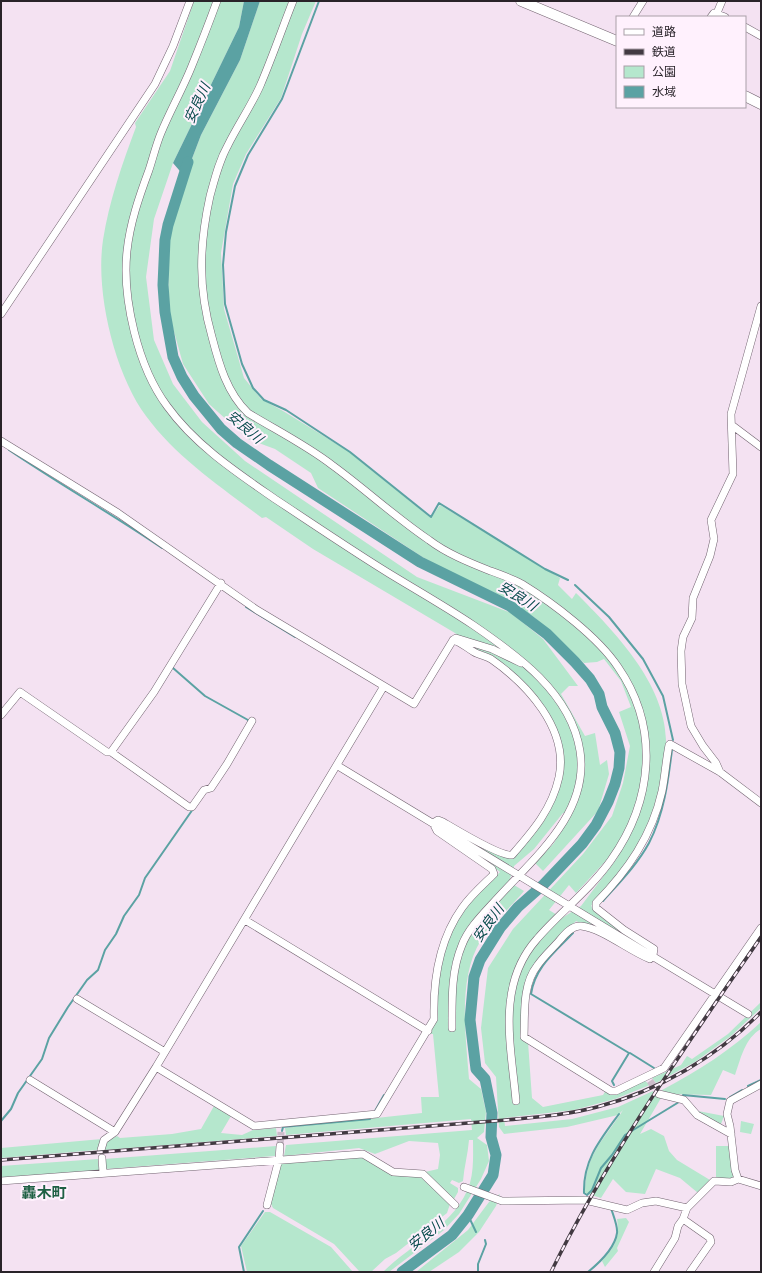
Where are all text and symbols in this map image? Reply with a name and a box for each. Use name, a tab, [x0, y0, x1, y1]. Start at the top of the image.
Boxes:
legend	[616, 16, 746, 108]
text: 道路	[652, 24, 676, 39]
text: 鉄道	[652, 44, 676, 59]
text: 公園	[652, 64, 676, 79]
water label: 安良川	[180, 78, 215, 126]
text: 水域	[652, 84, 676, 99]
water label: 安良川	[223, 407, 268, 449]
water label: 安良川	[495, 577, 542, 616]
water label: 安良川	[468, 899, 509, 945]
district label: 轟木町	[21, 1183, 67, 1202]
water label: 安良川	[404, 1213, 450, 1254]

